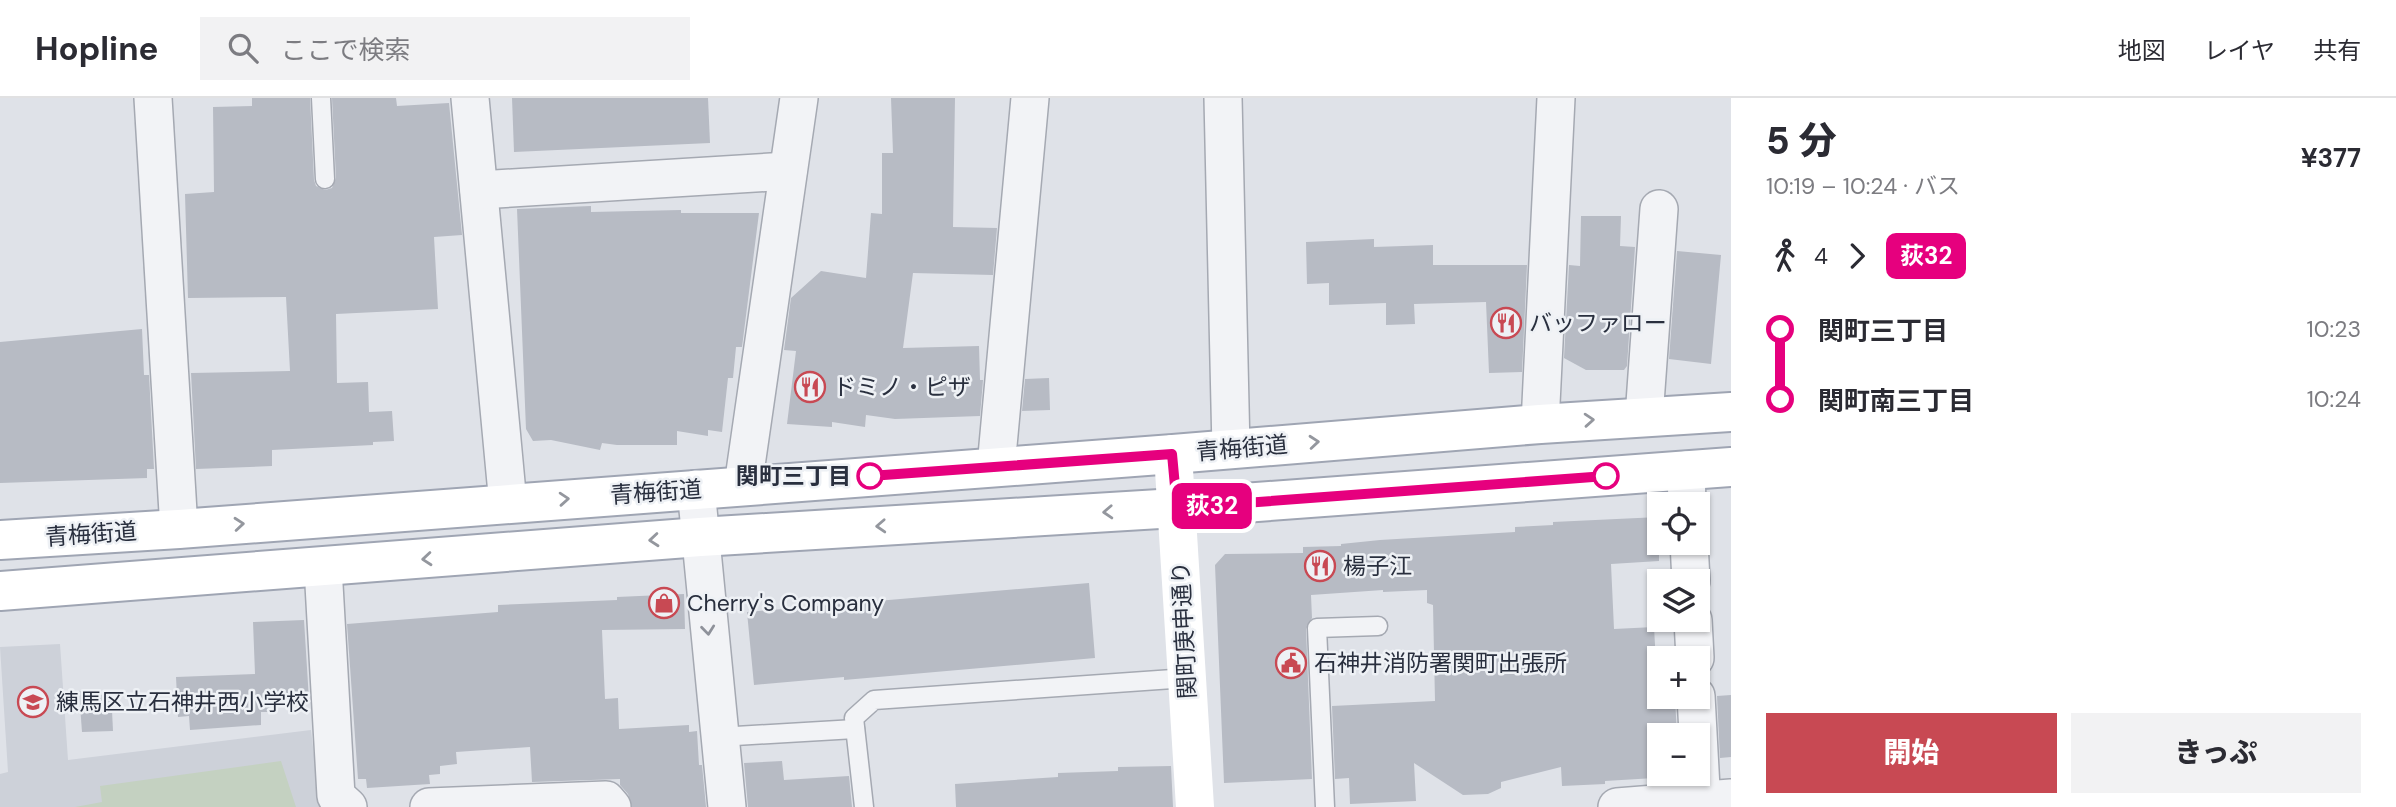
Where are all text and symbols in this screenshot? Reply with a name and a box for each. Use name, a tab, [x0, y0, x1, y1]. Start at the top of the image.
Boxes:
search box	[200, 17, 690, 80]
text: Hopline	[35, 27, 158, 70]
icon: search	[224, 29, 262, 67]
text: ここで検索	[280, 33, 410, 67]
text: 地図	[2118, 35, 2166, 66]
text: レイヤ	[2204, 35, 2275, 66]
text: 共有	[2313, 35, 2361, 66]
text: 5 分	[1766, 116, 1837, 166]
text: ¥377	[2301, 141, 2361, 175]
text: 10:19 – 10:24 · バス	[1766, 171, 1960, 201]
icon: walk	[1766, 237, 1804, 275]
icon: forward	[1838, 237, 1876, 275]
text: 荻32	[1900, 240, 1952, 271]
text: 4	[1814, 241, 1828, 271]
restaurant icon: バッファロー	[1489, 306, 1523, 340]
place label: バッファロー	[1529, 308, 1667, 338]
text: 関町三丁目	[1818, 314, 1948, 348]
text: 10:23	[2307, 314, 2361, 344]
restaurant icon: ドミノ・ピザ	[793, 370, 827, 404]
place label: ドミノ・ピザ	[833, 372, 971, 402]
text: 関町南三丁目	[1818, 384, 1974, 418]
text: 10:24	[2307, 384, 2361, 414]
one-way arrow	[1584, 413, 1595, 428]
street label: 青梅街道	[1195, 429, 1289, 467]
one-way arrow	[1309, 435, 1320, 450]
place label: 関町三丁目	[736, 461, 851, 491]
marker: 関町三丁目	[857, 463, 883, 489]
unlabelled marker	[1593, 463, 1619, 489]
street label: 青梅街道	[609, 474, 703, 510]
line badge: 荻32	[1172, 483, 1252, 529]
text: 荻32	[1186, 490, 1238, 521]
one-way arrow	[559, 492, 570, 507]
map controls	[1647, 492, 1710, 786]
button: locate	[1647, 492, 1710, 555]
one-way arrow	[1103, 505, 1114, 520]
street label: 青梅街道	[44, 516, 138, 552]
one-way arrow	[234, 517, 245, 532]
one-way arrow	[875, 518, 886, 533]
one-way arrow	[648, 532, 659, 547]
restaurant icon: 楊子江	[1303, 549, 1337, 583]
one-way arrow	[422, 551, 433, 566]
place label: 楊子江	[1343, 551, 1412, 581]
street label: 関町庚申通り	[1165, 560, 1203, 700]
button: layers	[1647, 569, 1710, 632]
shop icon: Cherry's Company	[647, 586, 681, 620]
place label: Cherry's Company	[687, 588, 884, 618]
one-way arrow	[701, 624, 716, 636]
public building icon: 石神井消防署関町出張所	[1274, 646, 1308, 680]
button: +	[1647, 646, 1710, 709]
place label: 石神井消防署関町出張所	[1314, 648, 1567, 678]
school or university icon: 練馬区立石神井西小学校	[16, 685, 50, 719]
place label: 練馬区立石神井西小学校	[56, 687, 309, 717]
button: 開始	[1766, 713, 2057, 793]
button: きっぷ	[2071, 713, 2361, 793]
button: −	[1647, 723, 1710, 786]

